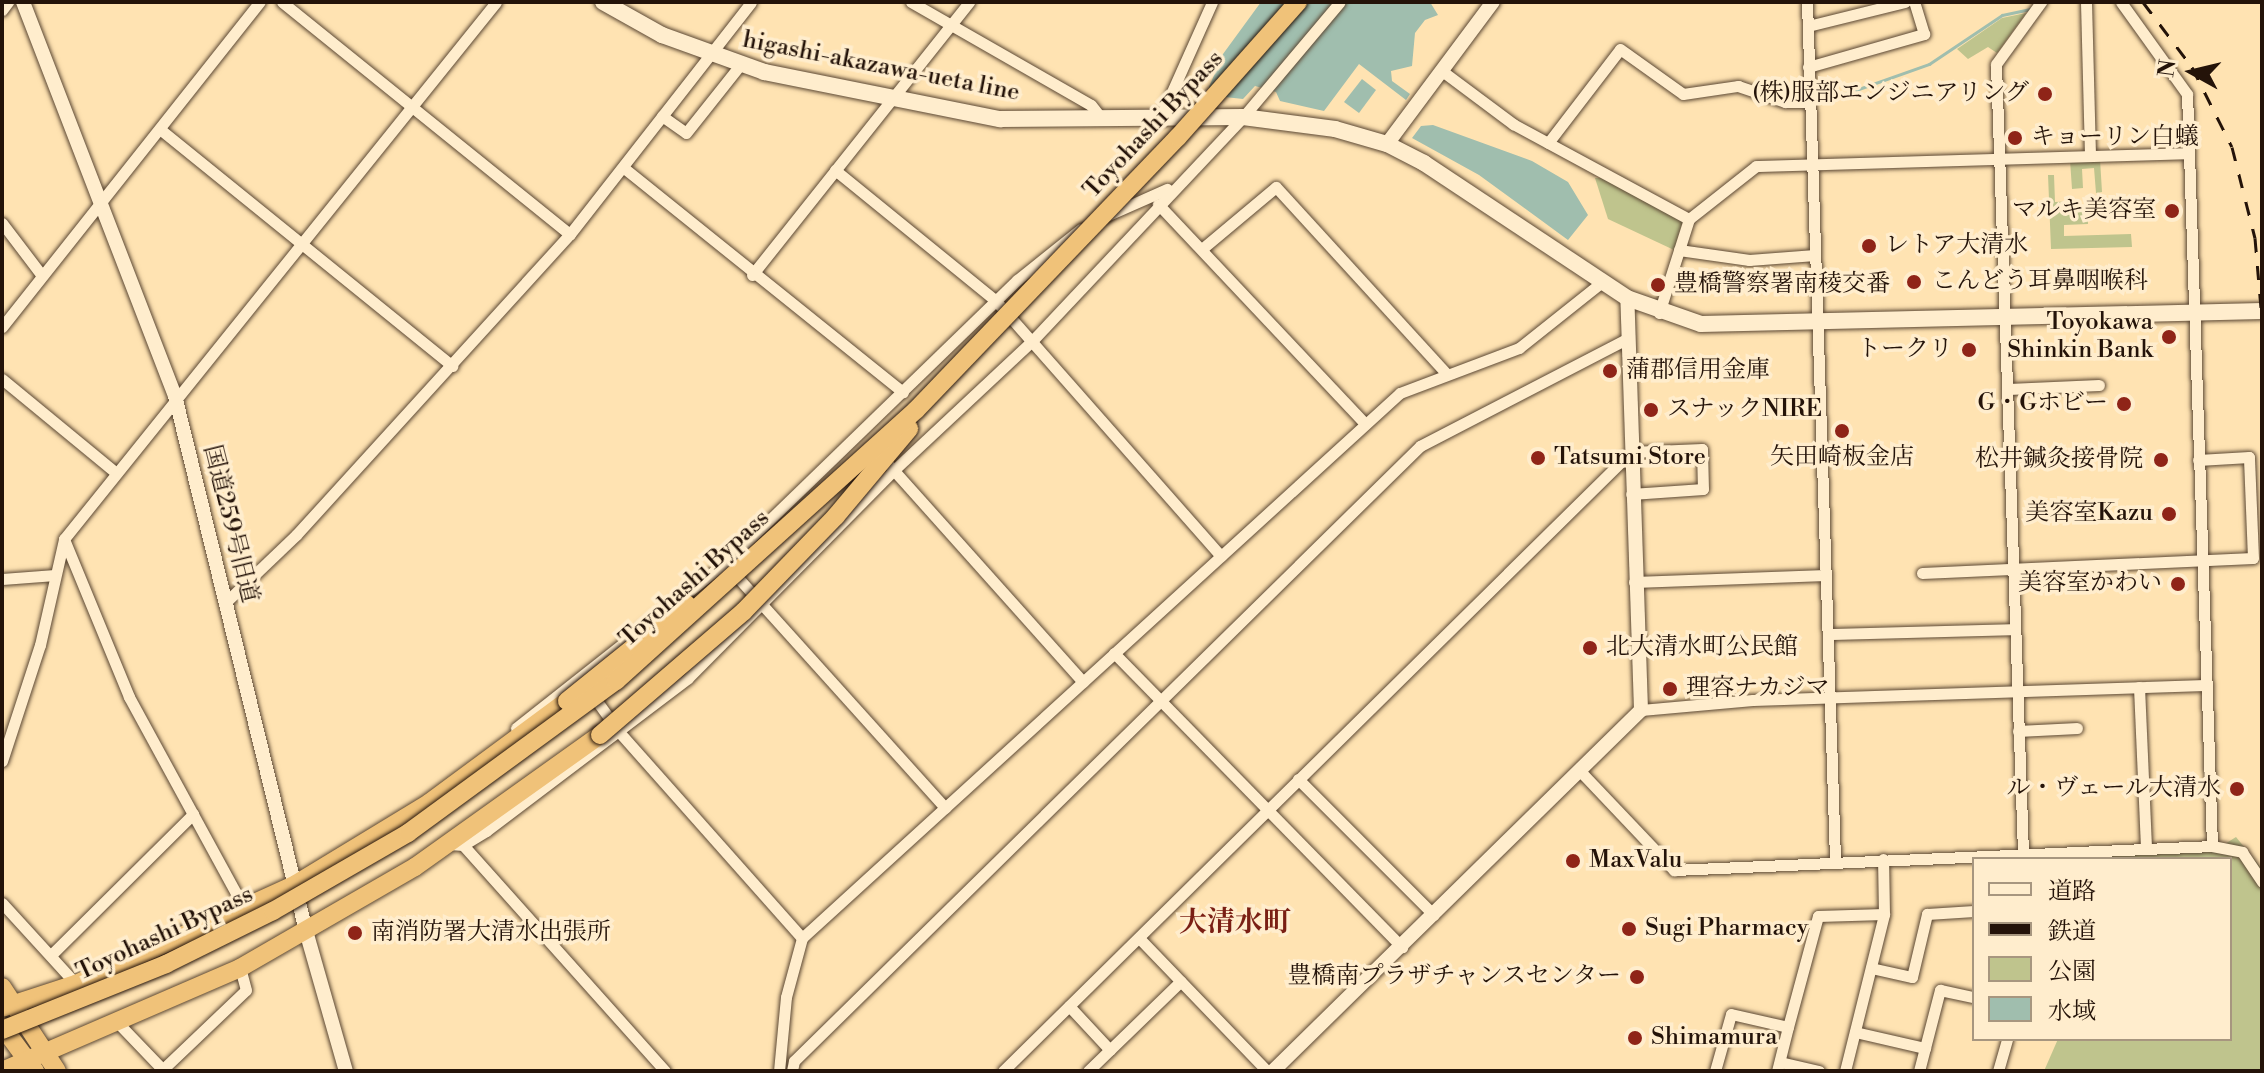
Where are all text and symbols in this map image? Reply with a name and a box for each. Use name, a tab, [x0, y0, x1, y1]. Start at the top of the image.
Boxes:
street label: higashi-akazawa-ueta line	[740, 26, 1022, 108]
north arrow	[2152, 32, 2232, 112]
street label: Toyohashi Bypass	[1078, 45, 1230, 205]
text: N	[2153, 58, 2182, 79]
place label: (株)服部エンジニアリング	[1750, 80, 2029, 108]
marker: (株)服部エンジニアリング	[2036, 85, 2054, 103]
place label: キョーリン白蟻	[2031, 124, 2199, 152]
marker: キョーリン白蟻	[2006, 129, 2024, 147]
place label: マルキ美容室	[2012, 197, 2156, 225]
marker: マルキ美容室	[2163, 202, 2181, 220]
place label: レトア大清水	[1885, 232, 2029, 260]
marker: レトア大清水	[1860, 237, 1878, 255]
place label: こんどう耳鼻咽喉科	[1932, 268, 2148, 296]
place label: 豊橋警察署南稜交番	[1674, 271, 1890, 299]
marker: こんどう耳鼻咽喉科	[1903, 271, 1925, 293]
marker: 豊橋警察署南稜交番	[1649, 276, 1667, 294]
place label: Toyokawa Shinkin Bank	[2007, 309, 2153, 365]
marker: Toyokawa Shinkin Bank	[2160, 328, 2178, 346]
place label: トークリ	[1857, 336, 1953, 364]
marker: トークリ	[1960, 341, 1978, 359]
place label: 蒲郡信用金庫	[1626, 357, 1770, 385]
marker: 蒲郡信用金庫	[1601, 362, 1619, 380]
place label: G・Gホビー	[1978, 390, 2108, 418]
marker: G・Gホビー	[2115, 395, 2133, 413]
place label: スナックNIRE	[1667, 396, 1823, 424]
marker: スナックNIRE	[1642, 401, 1660, 419]
marker: 矢田崎板金店	[1833, 422, 1851, 440]
street label: 国道259号旧道	[196, 442, 264, 606]
place label: Tatsumi Store	[1554, 444, 1706, 472]
place label: 矢田崎板金店	[1770, 444, 1914, 472]
place label: 松井鍼灸接骨院	[1975, 446, 2143, 474]
marker: Tatsumi Store	[1529, 449, 1547, 467]
marker: 松井鍼灸接骨院	[2150, 449, 2172, 471]
place label: 美容室Kazu	[2025, 500, 2153, 528]
street label: Toyohashi Bypass	[614, 504, 776, 654]
marker: 美容室Kazu	[2160, 505, 2178, 523]
place label: 美容室かわい	[2018, 570, 2162, 598]
marker: 美容室かわい	[2169, 575, 2187, 593]
place label: 北大清水町公民館	[1606, 634, 1798, 662]
marker: 北大清水町公民館	[1581, 639, 1599, 657]
place label: 理容ナカジマ	[1686, 675, 1830, 703]
marker: 理容ナカジマ	[1661, 680, 1679, 698]
place label: ル・ヴェール大清水	[2005, 775, 2221, 803]
marker: ル・ヴェール大清水	[2228, 780, 2246, 798]
place label: MaxValu	[1589, 847, 1683, 875]
marker: MaxValu	[1564, 852, 1582, 870]
legend	[1972, 857, 2232, 1041]
text: 道路	[2048, 877, 2096, 907]
street label: Toyohashi Bypass	[72, 880, 258, 988]
district label: 大清水町	[1179, 906, 1291, 940]
place label: Sugi Pharmacy	[1645, 915, 1808, 943]
text: 鉄道	[2048, 917, 2096, 947]
place label: 南消防署大清水出張所	[371, 919, 611, 947]
marker: Sugi Pharmacy	[1620, 920, 1638, 938]
marker: 南消防署大清水出張所	[346, 924, 364, 942]
text: 公園	[2048, 957, 2096, 987]
place label: 豊橋南プラザチャンスセンター	[1285, 963, 1621, 991]
marker: 豊橋南プラザチャンスセンター	[1628, 968, 1646, 986]
text: 水域	[2048, 997, 2096, 1027]
place label: Shimamura	[1651, 1024, 1777, 1052]
marker: Shimamura	[1626, 1029, 1644, 1047]

